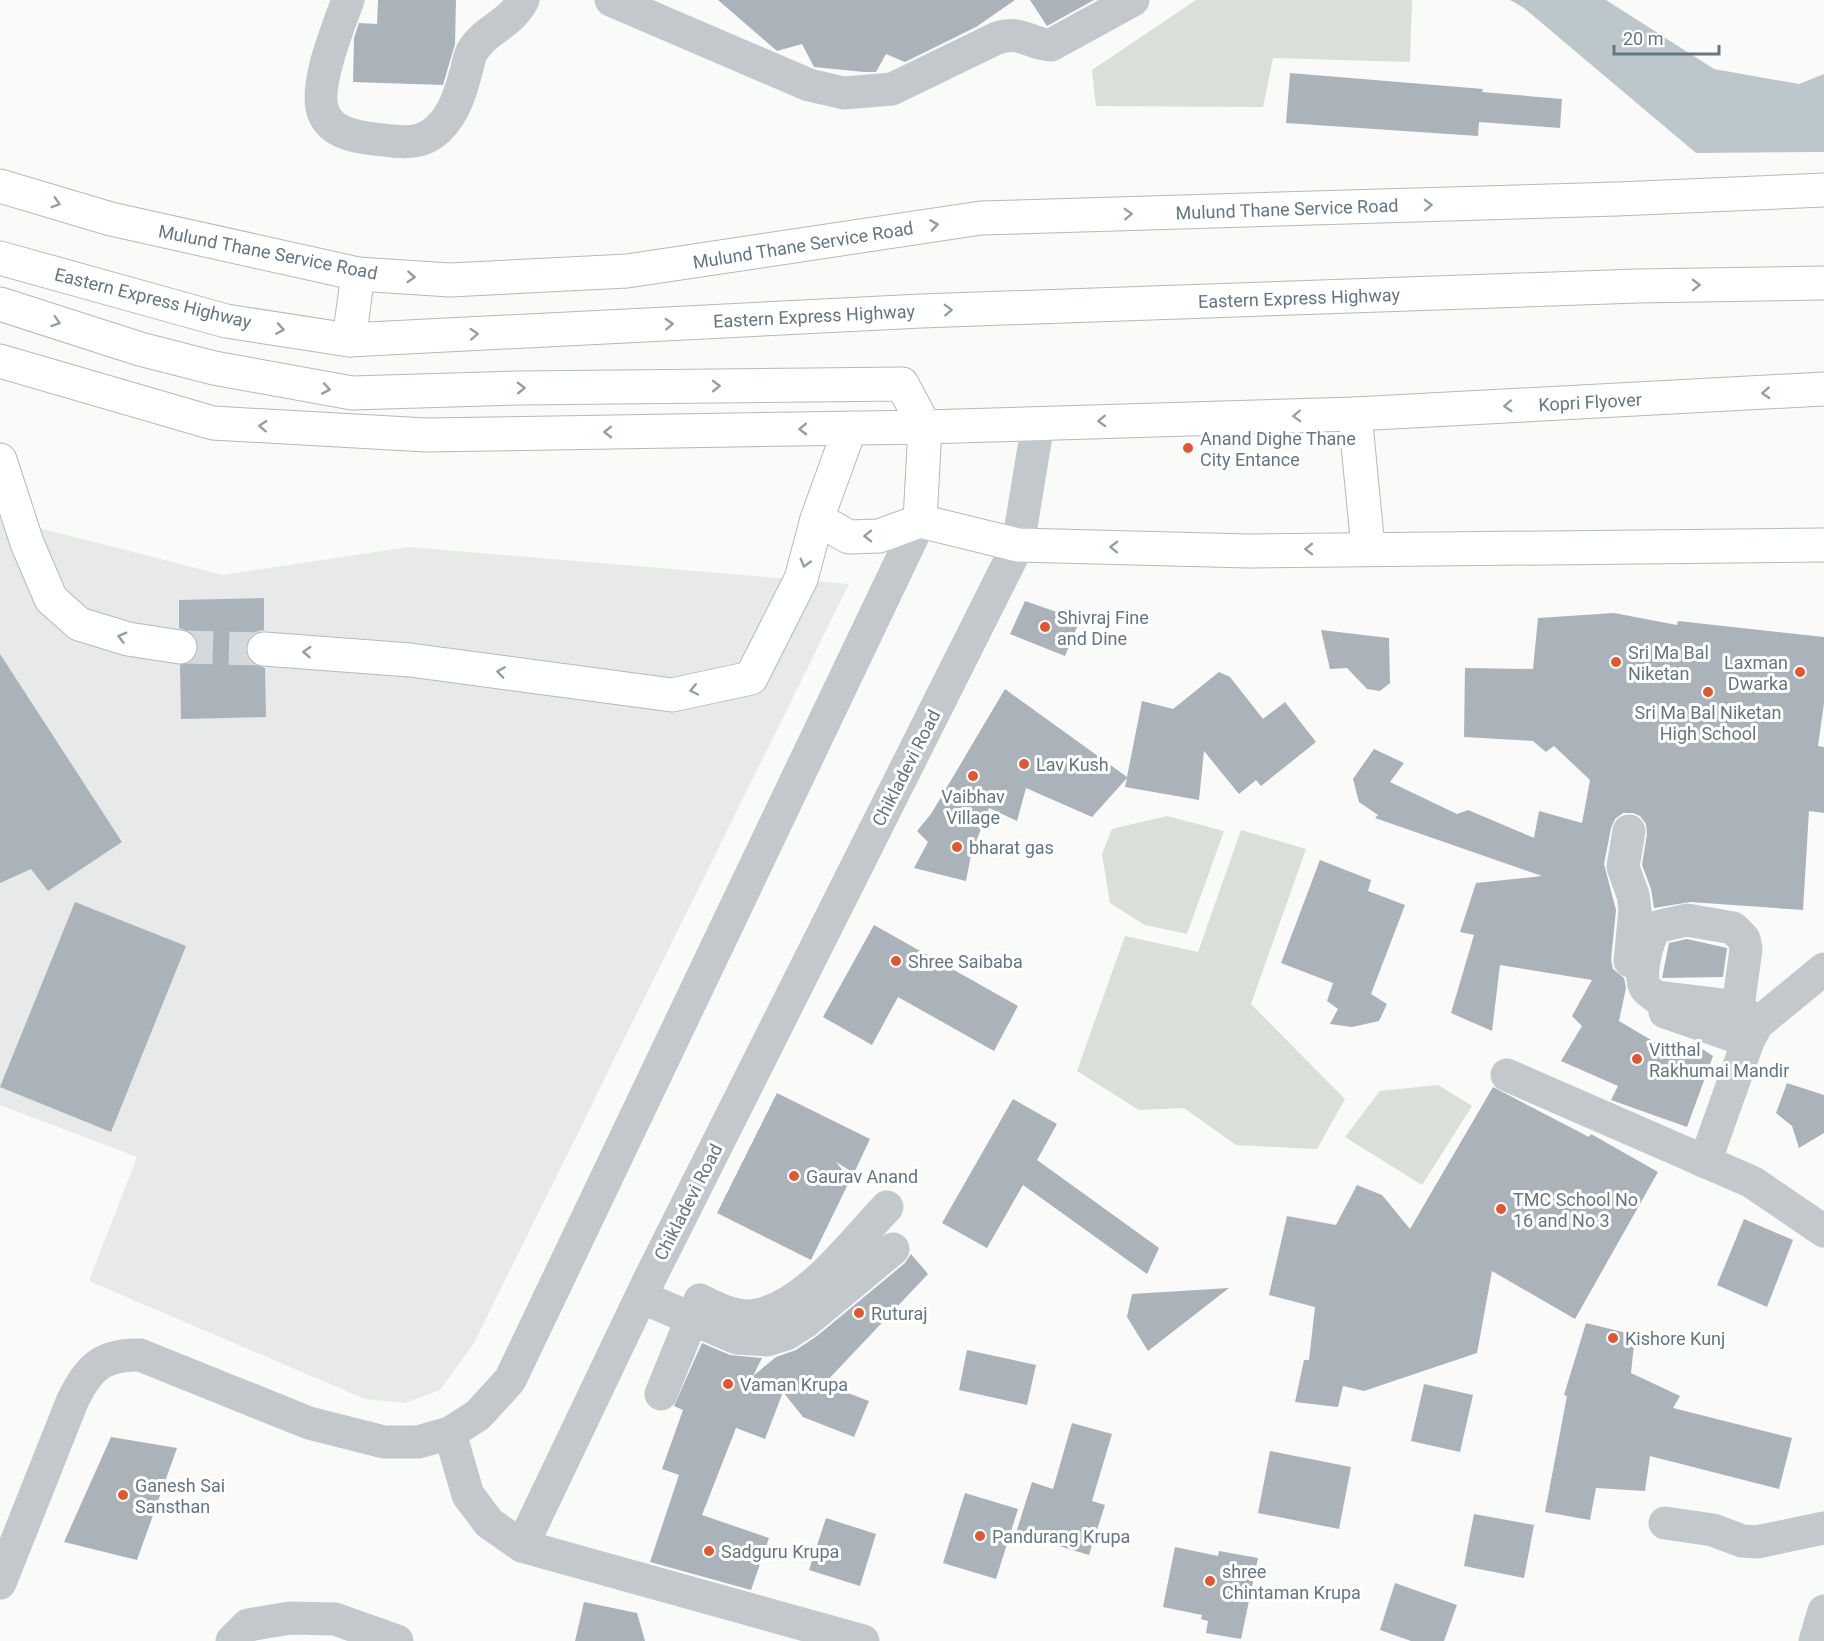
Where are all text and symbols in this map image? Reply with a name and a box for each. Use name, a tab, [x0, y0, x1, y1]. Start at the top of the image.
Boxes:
scale bar	[1614, 18, 1719, 56]
text: 20 m	[1623, 28, 1663, 49]
street label: Mulund Thane Service Road	[1175, 195, 1399, 223]
one-way arrow	[50, 196, 61, 208]
one-way arrow	[1424, 199, 1433, 211]
one-way arrow	[1124, 207, 1133, 220]
street label: Mulund Thane Service Road	[691, 217, 915, 273]
street label: Mulund Thane Service Road	[157, 220, 379, 284]
one-way arrow	[929, 220, 939, 232]
street label: Eastern Express Highway	[52, 263, 254, 333]
one-way arrow	[406, 270, 415, 283]
one-way arrow	[1691, 279, 1700, 291]
street label: Eastern Express Highway	[1198, 284, 1401, 312]
street label: Eastern Express Highway	[713, 300, 916, 332]
one-way arrow	[943, 304, 952, 316]
one-way arrow	[50, 315, 61, 327]
one-way arrow	[664, 317, 673, 330]
one-way arrow	[276, 323, 285, 335]
one-way arrow	[470, 327, 479, 340]
one-way arrow	[711, 380, 720, 393]
one-way arrow	[321, 382, 331, 395]
one-way arrow	[516, 382, 525, 395]
one-way arrow	[1761, 386, 1770, 399]
street label: Kopri Flyover	[1538, 389, 1642, 415]
one-way arrow	[1503, 399, 1512, 412]
one-way arrow	[1292, 409, 1301, 422]
one-way arrow	[1097, 415, 1106, 428]
one-way arrow	[258, 419, 267, 432]
one-way arrow	[799, 422, 808, 435]
one-way arrow	[604, 426, 613, 438]
place label: Anand Dighe Thane City Entance	[1200, 428, 1356, 470]
marker: Anand Dighe Thane City Entance	[1181, 441, 1195, 455]
one-way arrow	[863, 530, 872, 543]
one-way arrow	[1110, 541, 1119, 554]
one-way arrow	[1305, 543, 1314, 556]
one-way arrow	[800, 558, 813, 568]
place label: Shivraj Fine and Dine	[1057, 607, 1149, 649]
marker: Shivraj Fine and Dine	[1038, 620, 1052, 634]
one-way arrow	[117, 631, 127, 644]
place label: Sri Ma Bal Niketan	[1628, 642, 1709, 684]
one-way arrow	[303, 646, 312, 659]
place label: Laxman Dwarka	[1724, 652, 1788, 694]
marker: Sri Ma Bal Niketan	[1609, 655, 1623, 669]
marker: Laxman Dwarka	[1793, 665, 1807, 679]
one-way arrow	[497, 667, 506, 679]
one-way arrow	[690, 683, 700, 696]
marker: Sri Ma Bal Niketan High School	[1701, 685, 1715, 699]
place label: Sri Ma Bal Niketan High School	[1635, 702, 1781, 744]
street label: Chikladevi Road	[868, 706, 944, 830]
place label: Lav Kush	[1036, 754, 1109, 775]
marker: Lav Kush	[1017, 757, 1031, 771]
marker: Vaibhav Village	[966, 769, 980, 783]
place label: Vaibhav Village	[941, 786, 1005, 828]
place label: bharat gas	[969, 837, 1054, 858]
marker: bharat gas	[950, 840, 964, 854]
place label: Shree Saibaba	[908, 951, 1023, 972]
marker: Shree Saibaba	[889, 954, 903, 968]
place label: Vitthal Rakhumai Mandir	[1649, 1039, 1789, 1081]
marker: Vitthal Rakhumai Mandir	[1630, 1052, 1644, 1066]
street label: Chikladevi Road	[650, 1140, 726, 1264]
place label: Gaurav Anand	[806, 1166, 918, 1187]
marker: Gaurav Anand	[787, 1169, 801, 1183]
place label: TMC School No 16 and No 3	[1513, 1189, 1638, 1231]
marker: TMC School No 16 and No 3	[1494, 1202, 1508, 1216]
place label: Ruturaj	[871, 1303, 928, 1324]
marker: Ruturaj	[852, 1306, 866, 1320]
place label: Kishore Kunj	[1625, 1328, 1725, 1349]
marker: Kishore Kunj	[1606, 1331, 1620, 1345]
place label: Vaman Krupa	[740, 1374, 848, 1395]
marker: Vaman Krupa	[721, 1377, 735, 1391]
place label: Ganesh Sai Sansthan	[135, 1475, 225, 1517]
marker: Ganesh Sai Sansthan	[116, 1488, 130, 1502]
place label: Pandurang Krupa	[992, 1526, 1130, 1547]
marker: Pandurang Krupa	[973, 1529, 987, 1543]
place label: Sadguru Krupa	[721, 1541, 839, 1562]
marker: Sadguru Krupa	[702, 1544, 716, 1558]
place label: shree Chintaman Krupa	[1222, 1561, 1361, 1603]
marker: shree Chintaman Krupa	[1203, 1574, 1217, 1588]

